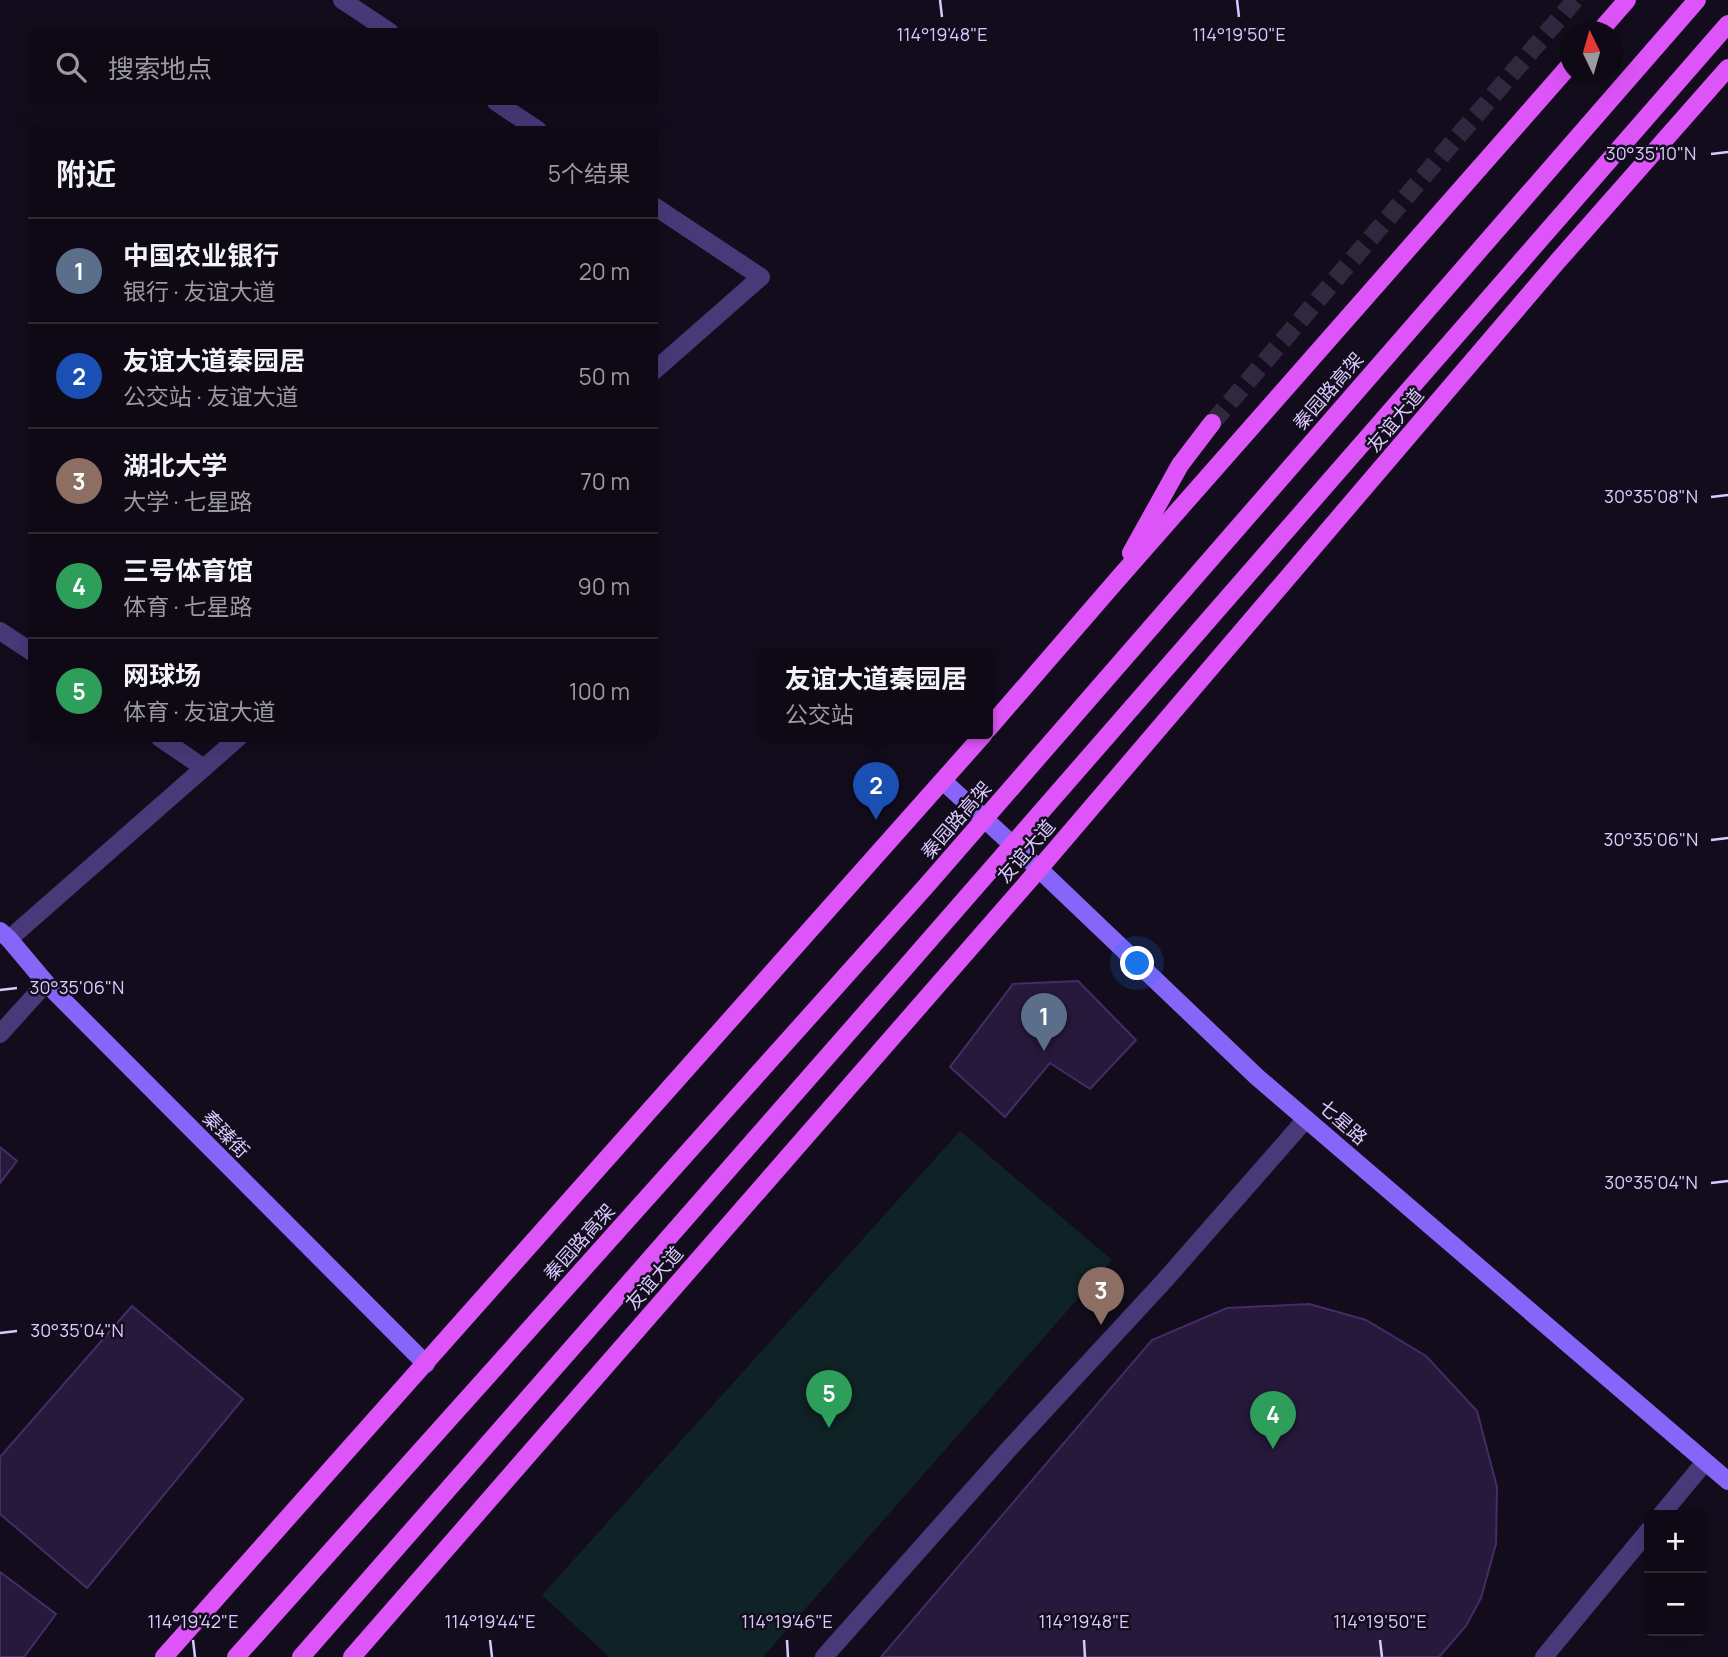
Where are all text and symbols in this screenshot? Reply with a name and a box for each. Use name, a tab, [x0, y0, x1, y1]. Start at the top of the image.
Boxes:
north arrow	[1560, 21, 1623, 84]
text: 114°19'48"E	[897, 22, 988, 46]
text: 114°19'50"E	[1192, 22, 1286, 46]
search box	[28, 28, 658, 105]
icon: search	[52, 48, 90, 86]
text: 搜索地点	[108, 50, 212, 86]
text: 30°35'10"N	[1606, 141, 1696, 165]
text: 附近	[56, 153, 116, 194]
text: 5个结果	[548, 157, 630, 189]
text: 中国农业银行	[123, 237, 279, 273]
text: 1	[74, 255, 84, 287]
text: 20 m	[579, 255, 630, 287]
text: 银行 · 友谊大道	[123, 275, 275, 307]
text: 友谊大道秦园居	[123, 342, 305, 378]
street label: 秦园路高架	[1287, 347, 1369, 435]
text: 2	[72, 360, 86, 392]
text: 50 m	[579, 360, 630, 392]
text: 公交站 · 友谊大道	[123, 380, 298, 412]
street label: 友谊大道	[1361, 383, 1429, 457]
text: 湖北大学	[123, 447, 227, 483]
text: 3	[72, 465, 86, 497]
text: 70 m	[580, 465, 630, 497]
text: 30°35'08"N	[1604, 484, 1698, 508]
text: 大学 · 七星路	[123, 485, 252, 517]
text: 三号体育馆	[123, 552, 253, 588]
text: 4	[72, 570, 86, 602]
text: 90 m	[578, 570, 630, 602]
text: 体育 · 七星路	[123, 590, 252, 622]
popup	[759, 648, 993, 739]
text: 网球场	[123, 657, 201, 693]
text: 友谊大道秦园居	[785, 660, 967, 696]
text: 5	[72, 675, 86, 707]
text: 100 m	[569, 675, 630, 707]
text: 体育 · 友谊大道	[123, 695, 275, 727]
text: 公交站	[785, 698, 854, 730]
pin: 2	[853, 762, 899, 820]
street label: 秦园路高架	[915, 776, 997, 864]
street label: 友谊大道	[991, 814, 1061, 888]
text: 30°35'06"N	[1604, 827, 1698, 851]
your location	[1120, 946, 1154, 980]
text: 30°35'06"N	[30, 975, 124, 999]
pin: 1	[1021, 993, 1067, 1051]
street label: 七星路	[1313, 1093, 1373, 1151]
street label: 秦臻街	[197, 1105, 255, 1163]
text: 30°35'04"N	[1604, 1170, 1698, 1194]
street label: 秦园路高架	[538, 1198, 620, 1286]
street label: 友谊大道	[619, 1241, 689, 1315]
pin: 3	[1078, 1267, 1124, 1325]
text: 30°35'04"N	[30, 1318, 124, 1342]
pin: 5	[806, 1370, 852, 1428]
pin: 4	[1250, 1391, 1296, 1449]
map controls	[1644, 1510, 1707, 1636]
button: +	[1644, 1510, 1707, 1573]
button: −	[1644, 1573, 1707, 1636]
text: 114°19'42"E	[148, 1609, 238, 1633]
text: 114°19'44"E	[445, 1609, 535, 1633]
text: 114°19'46"E	[741, 1609, 833, 1633]
text: 114°19'48"E	[1039, 1609, 1130, 1633]
text: 114°19'50"E	[1333, 1609, 1427, 1633]

